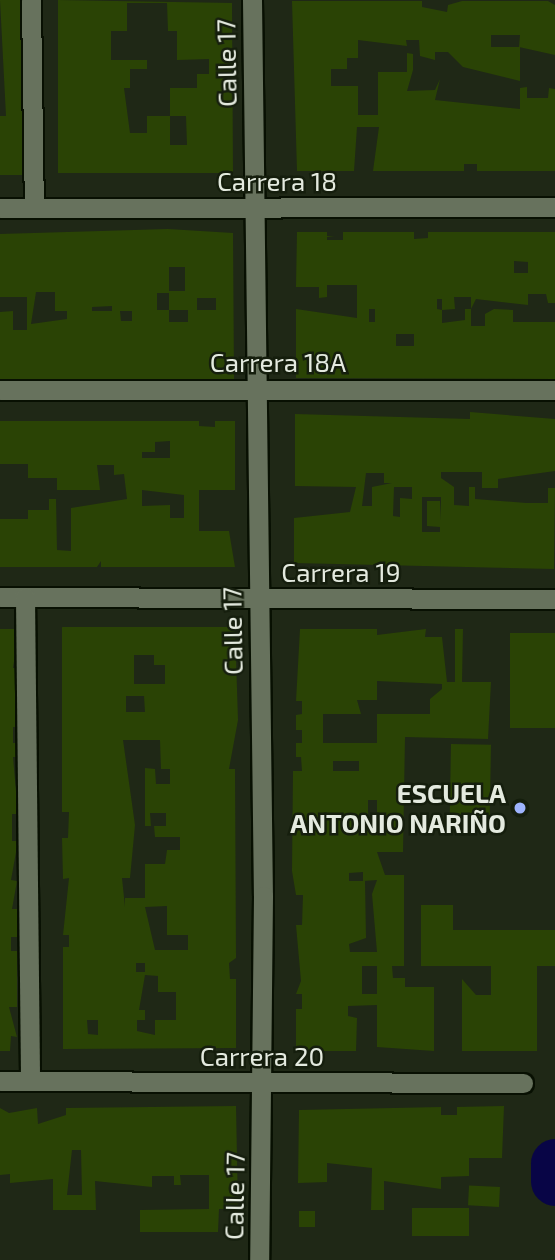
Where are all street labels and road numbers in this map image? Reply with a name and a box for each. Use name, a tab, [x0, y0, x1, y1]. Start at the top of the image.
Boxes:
street label: Calle 17	[210, 19, 242, 107]
street label: Carrera 18	[217, 165, 337, 197]
street label: Carrera 18A	[210, 346, 346, 378]
street label: Carrera 19	[281, 556, 401, 588]
street label: Calle 17	[216, 587, 248, 675]
street label: Carrera 20	[200, 1040, 324, 1072]
street label: Calle 17	[218, 1152, 250, 1240]

